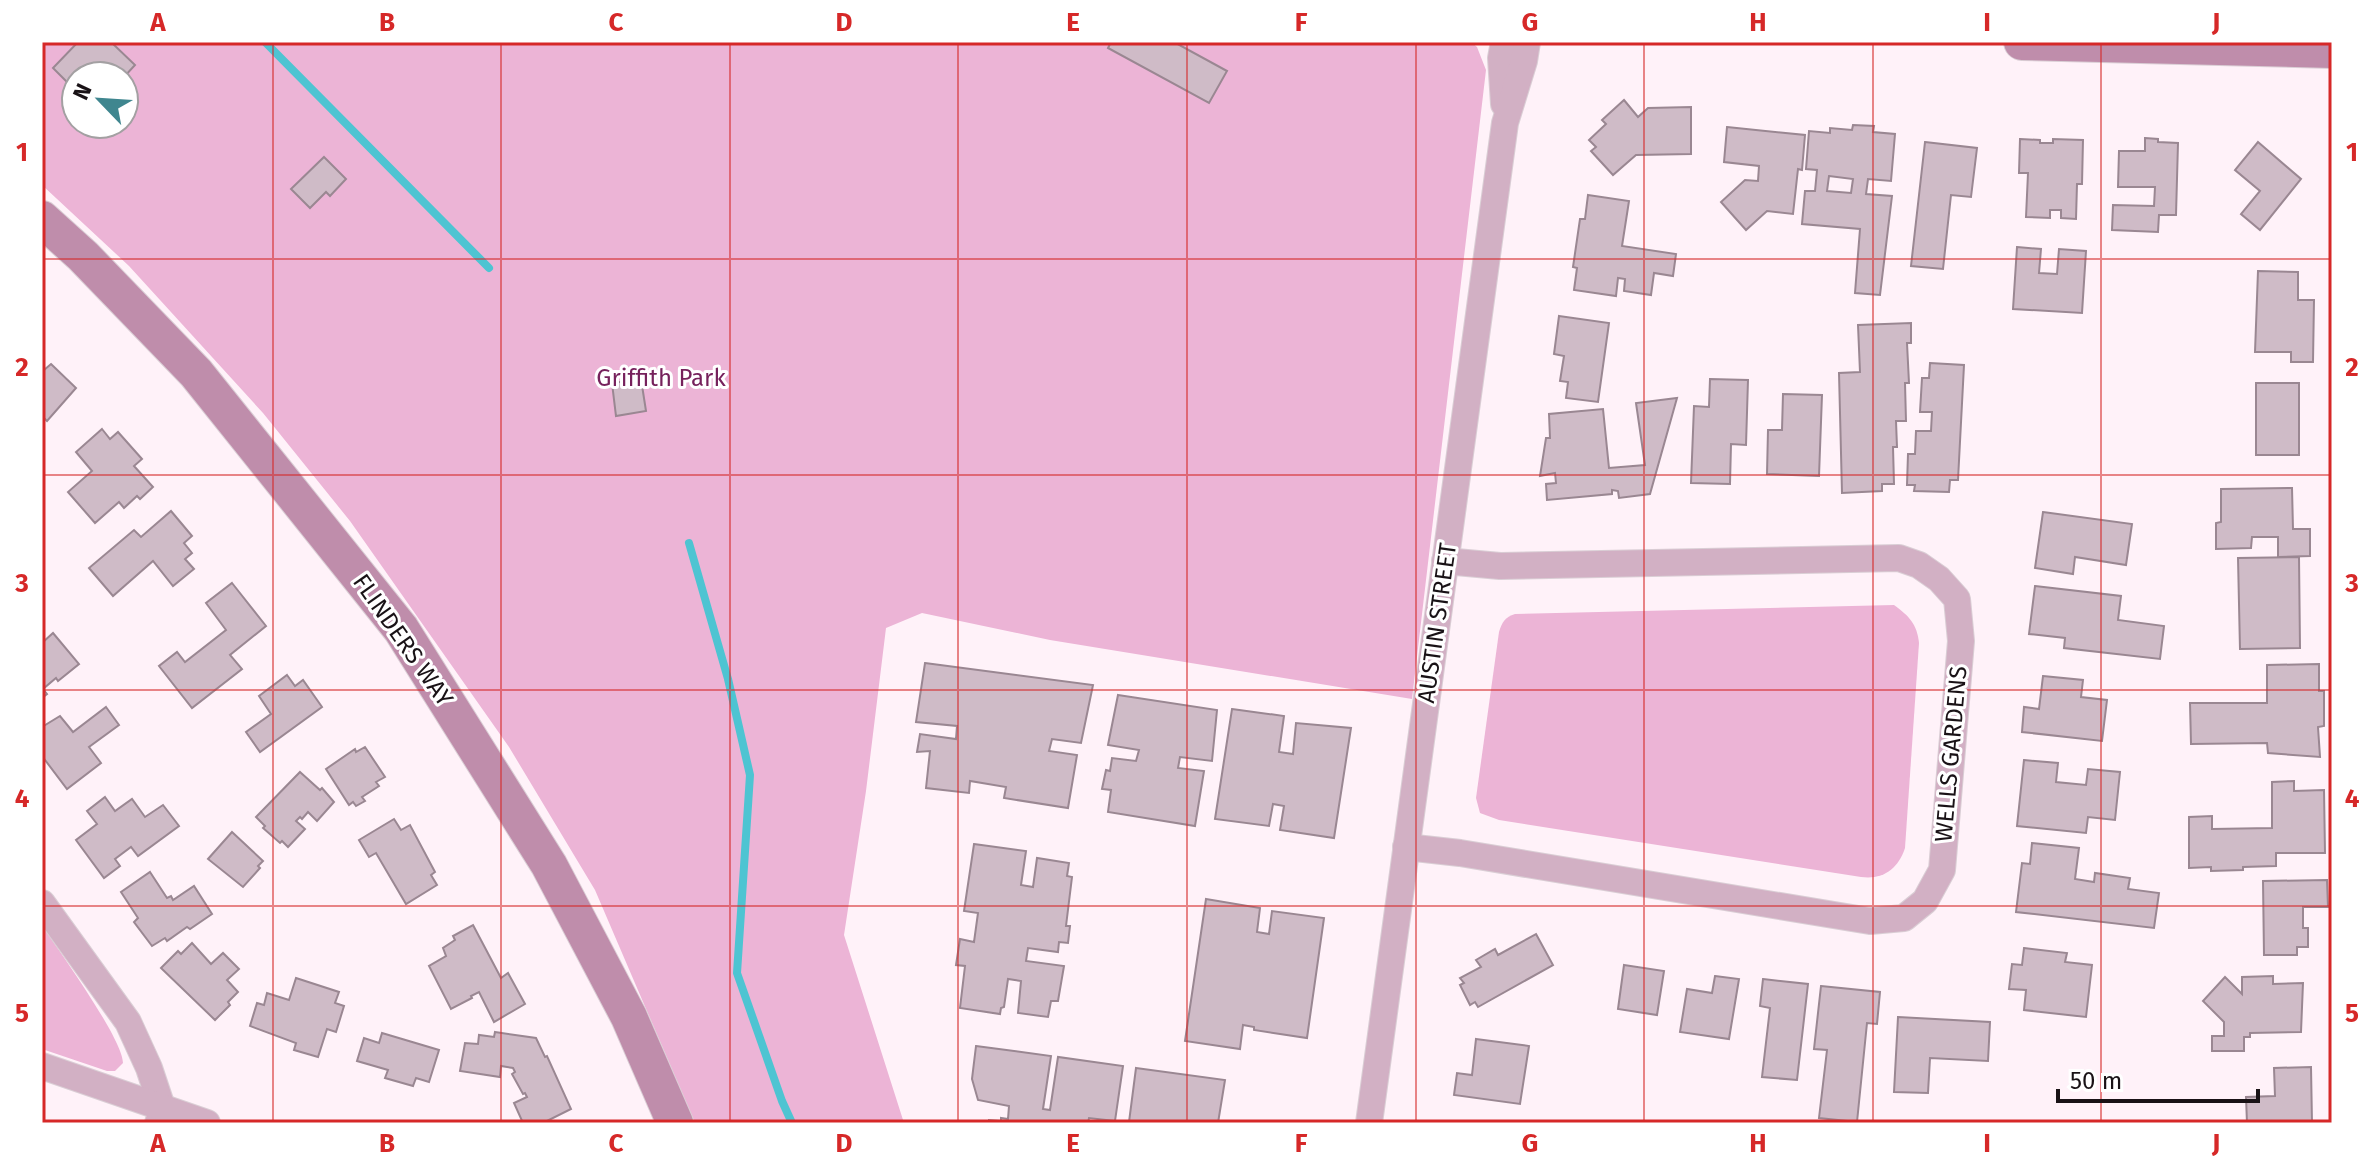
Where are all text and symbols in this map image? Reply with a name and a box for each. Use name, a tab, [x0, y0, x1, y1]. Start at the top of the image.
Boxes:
text: A	[149, 7, 166, 38]
text: B	[379, 7, 395, 38]
text: C	[609, 7, 624, 38]
text: D	[836, 7, 853, 38]
text: E	[1066, 7, 1080, 38]
text: F	[1295, 7, 1308, 38]
text: G	[1522, 7, 1538, 38]
text: H	[1749, 7, 1767, 38]
text: I	[1983, 7, 1991, 38]
text: J	[2211, 7, 2220, 38]
north arrow	[60, 60, 140, 140]
text: N	[67, 79, 98, 104]
text: 1	[16, 137, 28, 168]
text: 1	[2346, 137, 2358, 168]
text: 2	[15, 352, 29, 383]
text: 2	[2345, 352, 2359, 383]
park label: Griffith Park	[596, 364, 726, 392]
street label: AUSTIN STREET	[1412, 540, 1462, 705]
text: 3	[14, 568, 29, 599]
text: 3	[2344, 568, 2359, 599]
street label: FLINDERS WAY	[347, 569, 459, 712]
street label: WELLS GARDENS	[1929, 665, 1973, 843]
text: 4	[15, 783, 30, 814]
text: 4	[2345, 783, 2360, 814]
text: 5	[15, 998, 29, 1029]
text: 5	[2345, 998, 2359, 1029]
scale bar	[2058, 1053, 2258, 1103]
text: 50 m	[2070, 1067, 2122, 1095]
text: A	[149, 1128, 166, 1159]
text: B	[379, 1128, 395, 1159]
text: C	[609, 1128, 624, 1159]
text: D	[836, 1128, 853, 1159]
text: E	[1066, 1128, 1080, 1159]
text: F	[1295, 1128, 1308, 1159]
text: G	[1522, 1128, 1538, 1159]
text: H	[1749, 1128, 1767, 1159]
text: I	[1983, 1128, 1991, 1159]
text: J	[2211, 1128, 2220, 1159]

